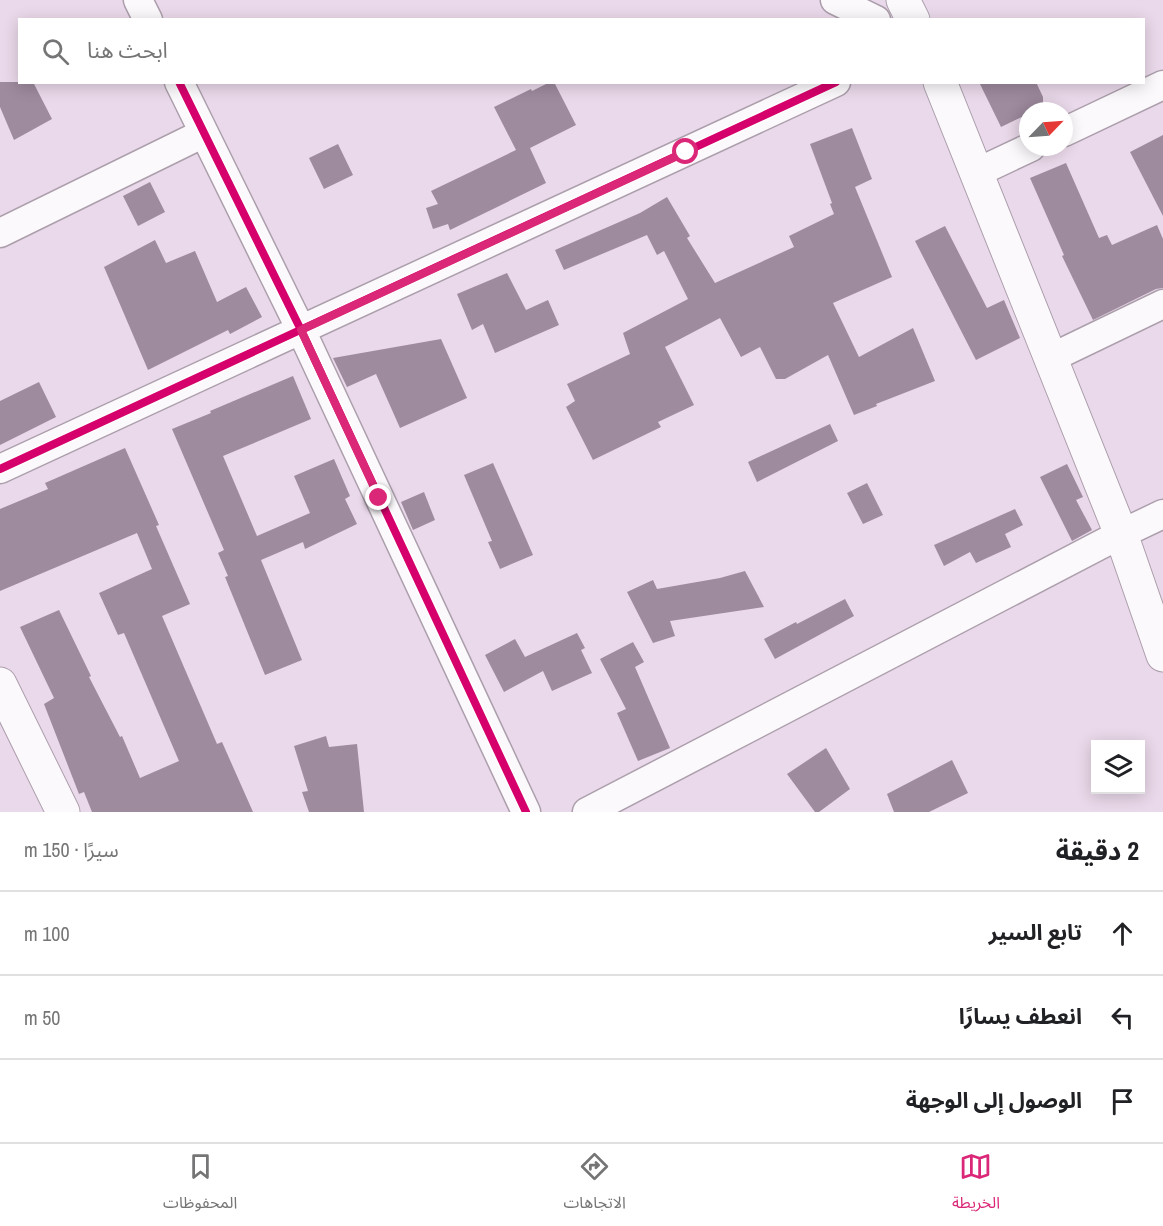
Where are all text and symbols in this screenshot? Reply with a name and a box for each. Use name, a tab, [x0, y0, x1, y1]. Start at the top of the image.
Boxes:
search box	[18, 18, 1145, 84]
icon: search	[39, 35, 72, 68]
text: ابحث هنا	[87, 35, 168, 65]
north arrow	[1019, 102, 1073, 156]
route start	[672, 138, 698, 164]
route end	[365, 484, 391, 510]
map controls	[1091, 740, 1145, 794]
button: layers	[1091, 740, 1145, 794]
text: 2 دقيقة	[1056, 833, 1139, 868]
text: سيرًا · 150 m	[24, 836, 119, 863]
text: تابع السير	[989, 917, 1082, 947]
icon: ahead	[1106, 917, 1139, 950]
text: 100 m	[24, 920, 70, 947]
text: انعطف يسارًا	[959, 1001, 1082, 1031]
icon: left	[1106, 1001, 1139, 1034]
text: 50 m	[24, 1004, 60, 1031]
text: الوصول إلى الوجهة	[906, 1085, 1082, 1115]
icon: arrive	[1106, 1085, 1139, 1118]
tab: المحفوظات	[163, 1150, 237, 1220]
tab: الاتجاهات	[563, 1150, 626, 1220]
tab: الخريطة	[952, 1150, 1000, 1220]

